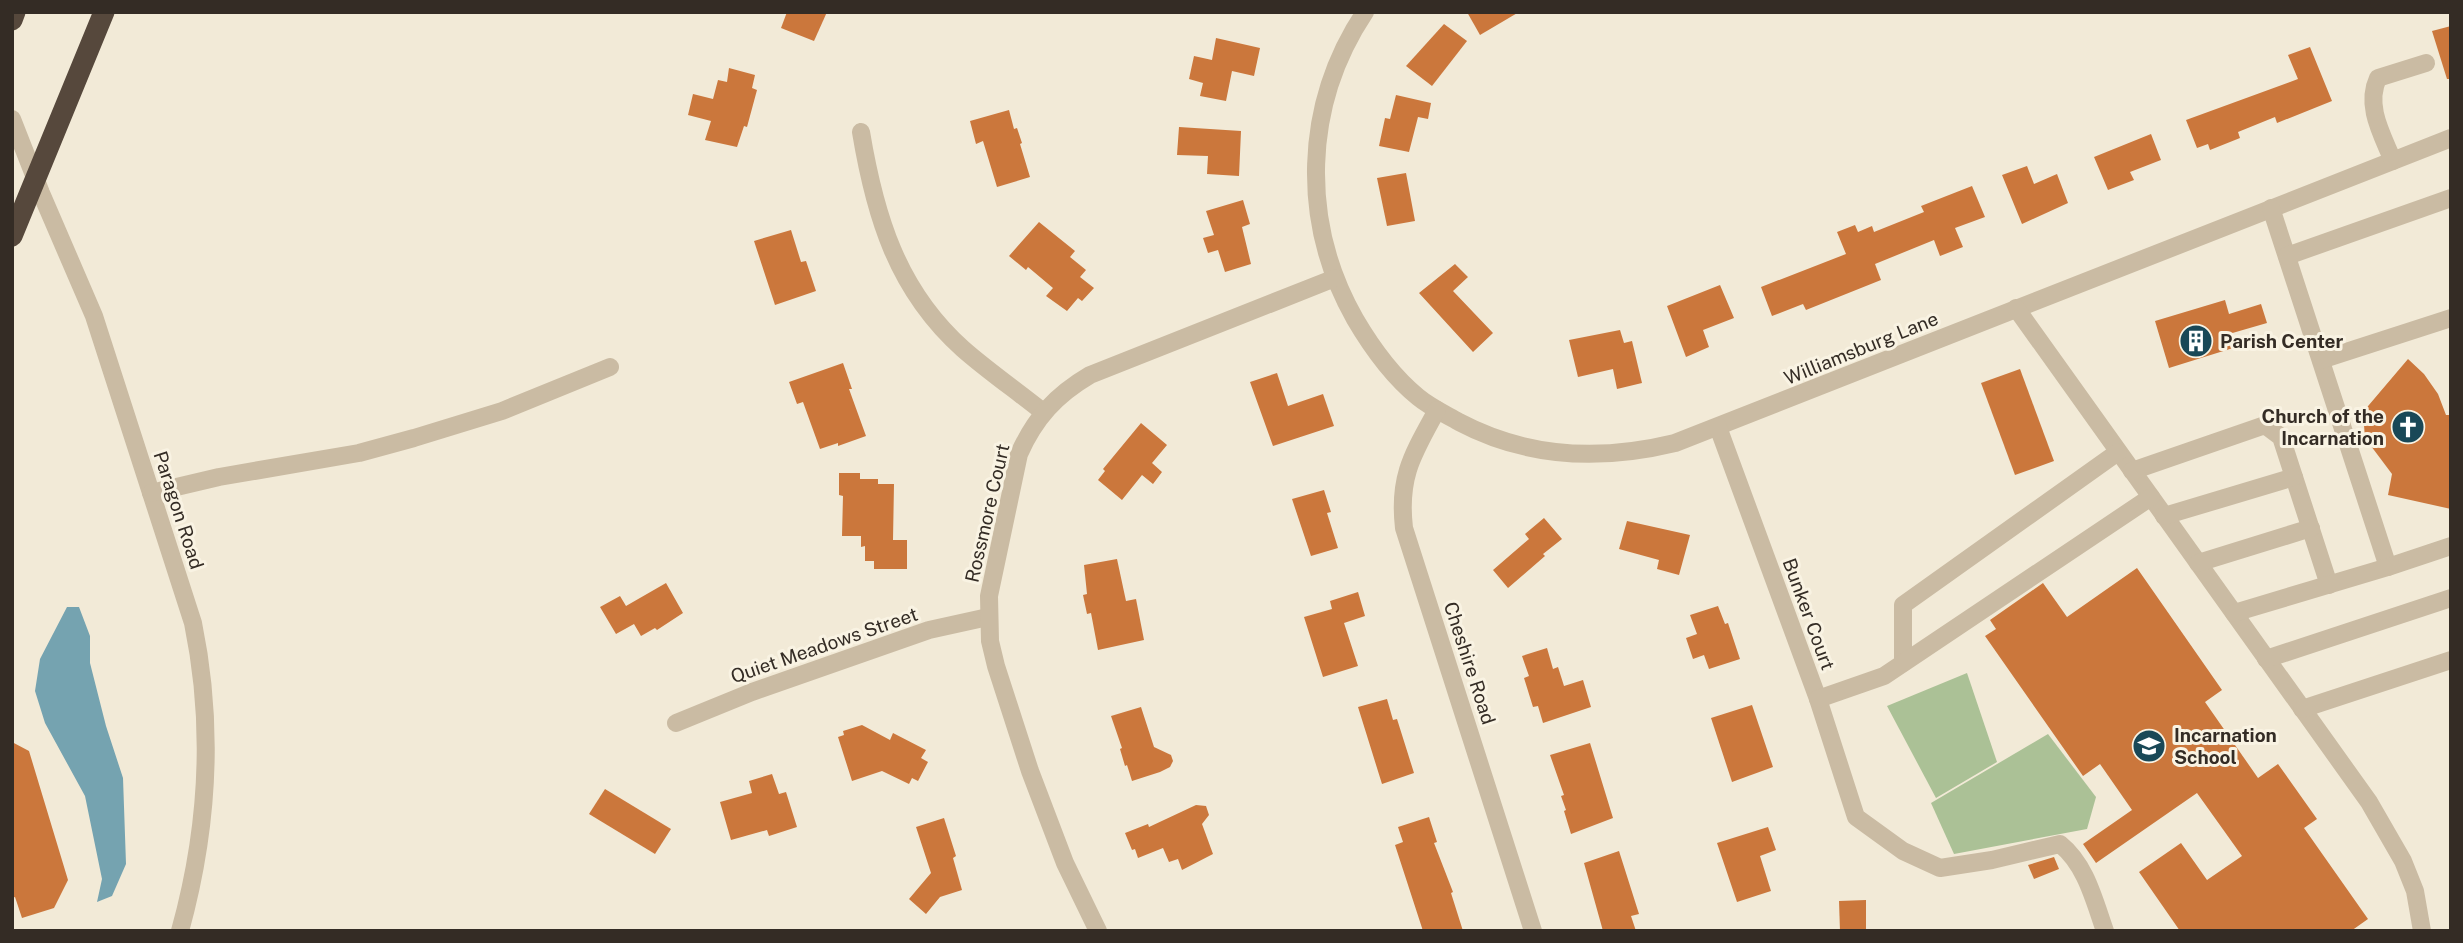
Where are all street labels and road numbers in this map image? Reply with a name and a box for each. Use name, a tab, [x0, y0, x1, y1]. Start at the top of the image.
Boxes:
street label: Williamsburg Lane	[1781, 307, 1941, 389]
street label: Rossmore Court	[960, 442, 1014, 584]
street label: Paragon Road	[150, 448, 208, 572]
street label: Bunker Court	[1779, 555, 1839, 673]
street label: Cheshire Road	[1440, 599, 1500, 727]
street label: Quiet Meadows Street	[728, 603, 920, 687]

